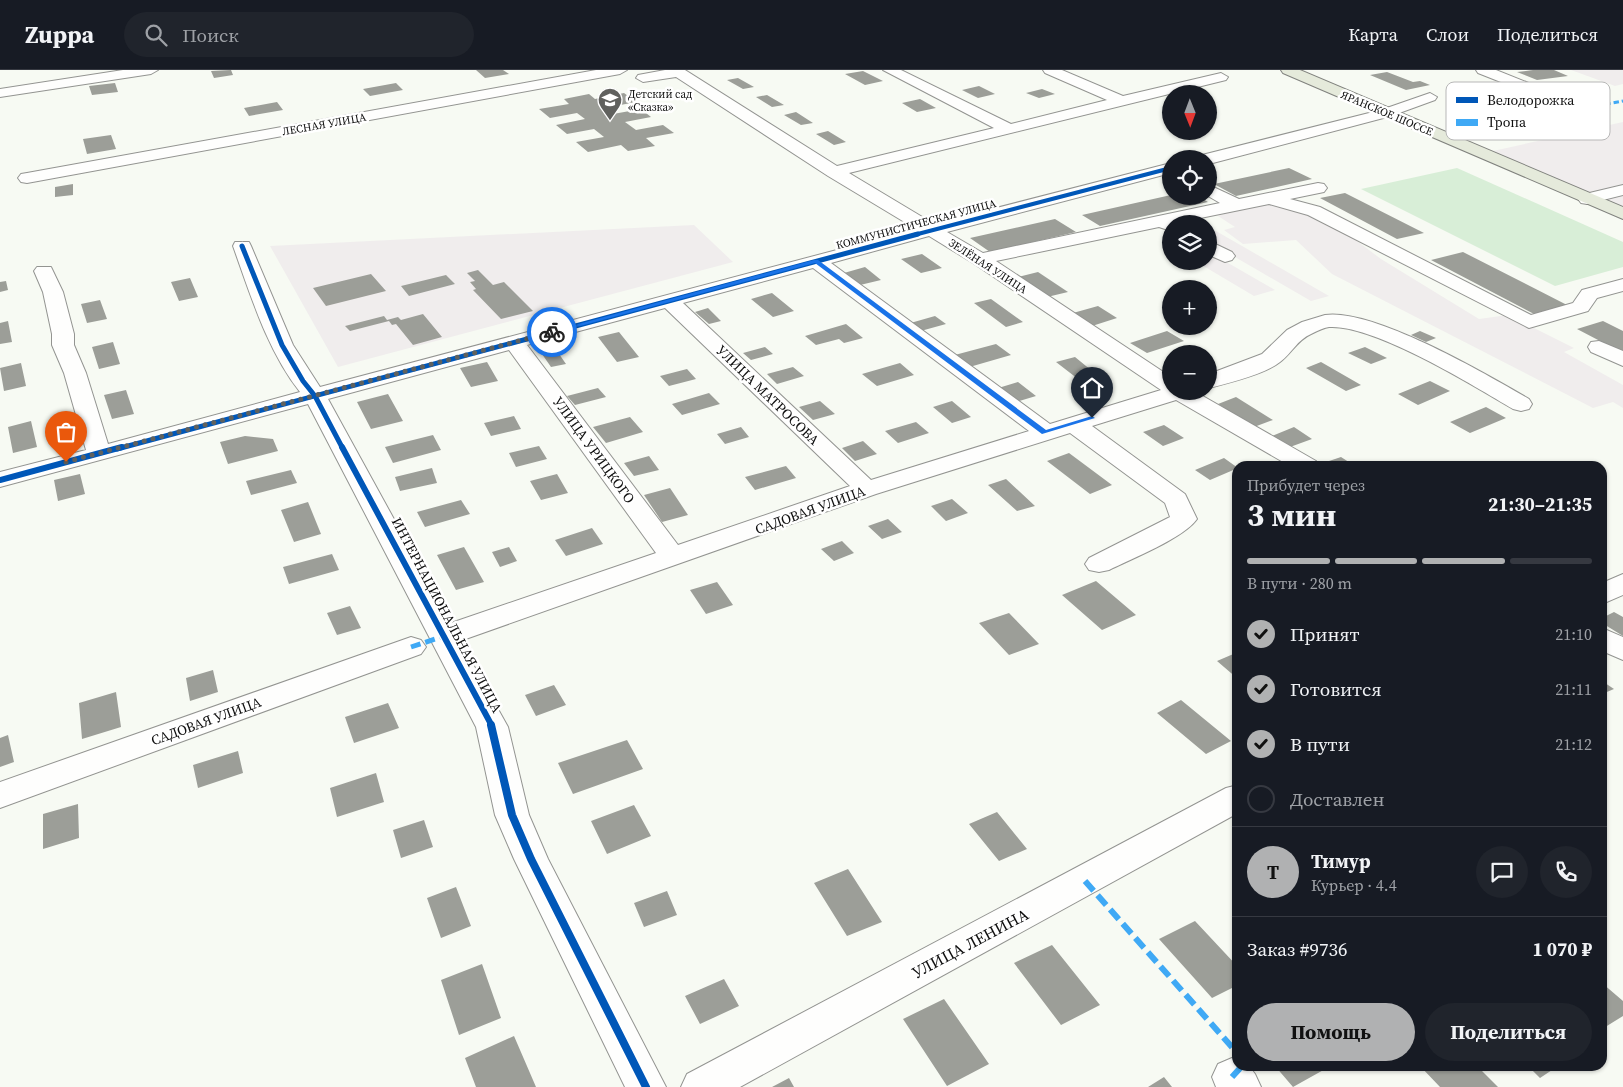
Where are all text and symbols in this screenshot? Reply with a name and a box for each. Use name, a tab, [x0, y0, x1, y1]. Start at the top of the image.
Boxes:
search box	[124, 12, 474, 57]
text: Zuppa	[25, 18, 94, 51]
icon: search	[142, 21, 170, 49]
text: Поиск	[182, 22, 239, 48]
text: Карта	[1348, 22, 1398, 47]
text: Слои	[1426, 22, 1469, 47]
text: Поделиться	[1497, 22, 1598, 47]
legend	[1446, 82, 1610, 140]
north arrow	[1162, 85, 1218, 140]
map controls	[1162, 85, 1217, 400]
school or university icon: Детский сад «Сказка»	[597, 87, 623, 121]
place label: Детский сад «Сказка»	[628, 87, 692, 115]
street label: ЯРАНСКОЕ ШОССЕ	[1339, 87, 1435, 140]
text: Велодорожка	[1487, 90, 1575, 110]
street label: ЛЕСНАЯ УЛИЦА	[281, 110, 368, 139]
text: Тропа	[1487, 112, 1527, 132]
button: locate	[1162, 150, 1217, 205]
street label: КОММУНИСТИЧЕСКАЯ УЛИЦА	[834, 196, 998, 253]
button: layers	[1162, 215, 1217, 270]
street label: ЗЕЛЁНАЯ УЛИЦА	[946, 235, 1031, 298]
button: +	[1162, 280, 1217, 335]
courier	[527, 307, 577, 357]
icon: bike	[538, 318, 566, 346]
street label: УЛИЦА МАТРОСОВА	[712, 340, 824, 450]
button: −	[1162, 345, 1217, 400]
pin	[1071, 367, 1113, 418]
icon: home	[1078, 374, 1106, 402]
street label: УЛИЦА УРИЦКОГО	[548, 392, 640, 508]
pin	[45, 411, 87, 462]
icon: bag	[52, 418, 80, 446]
text: Прибудет через	[1247, 474, 1365, 496]
street label: САДОВАЯ УЛИЦА	[752, 481, 869, 539]
text: 21:30–21:35	[1488, 491, 1592, 517]
text: 3 мин	[1247, 493, 1337, 537]
street label: ИНТЕРНАЦИОНАЛЬНАЯ УЛИЦА	[387, 514, 508, 717]
text: В пути · 280 m	[1247, 572, 1352, 594]
icon: check	[1247, 620, 1275, 648]
text: Принят	[1290, 621, 1359, 647]
text: 21:10	[1555, 623, 1592, 645]
icon: check	[1247, 675, 1275, 703]
text: Готовится	[1290, 676, 1382, 702]
text: 21:11	[1555, 678, 1592, 700]
street label: САДОВАЯ УЛИЦА	[148, 692, 265, 750]
icon: check	[1247, 730, 1275, 758]
text: В пути	[1290, 731, 1350, 757]
text: 21:12	[1555, 733, 1592, 755]
text: Доставлен	[1290, 786, 1385, 812]
button: chat	[1476, 846, 1528, 898]
button: phone	[1540, 846, 1592, 898]
text: Тимур	[1311, 848, 1371, 874]
text: Т	[1267, 859, 1279, 885]
text: Курьер · 4.4	[1311, 874, 1397, 896]
street label: УЛИЦА ЛЕНИНА	[908, 903, 1033, 983]
text: Заказ #9736	[1247, 936, 1348, 962]
text: 1 070 ₽	[1532, 936, 1592, 962]
button: Помощь	[1247, 1003, 1415, 1061]
button: Поделиться	[1425, 1003, 1592, 1061]

